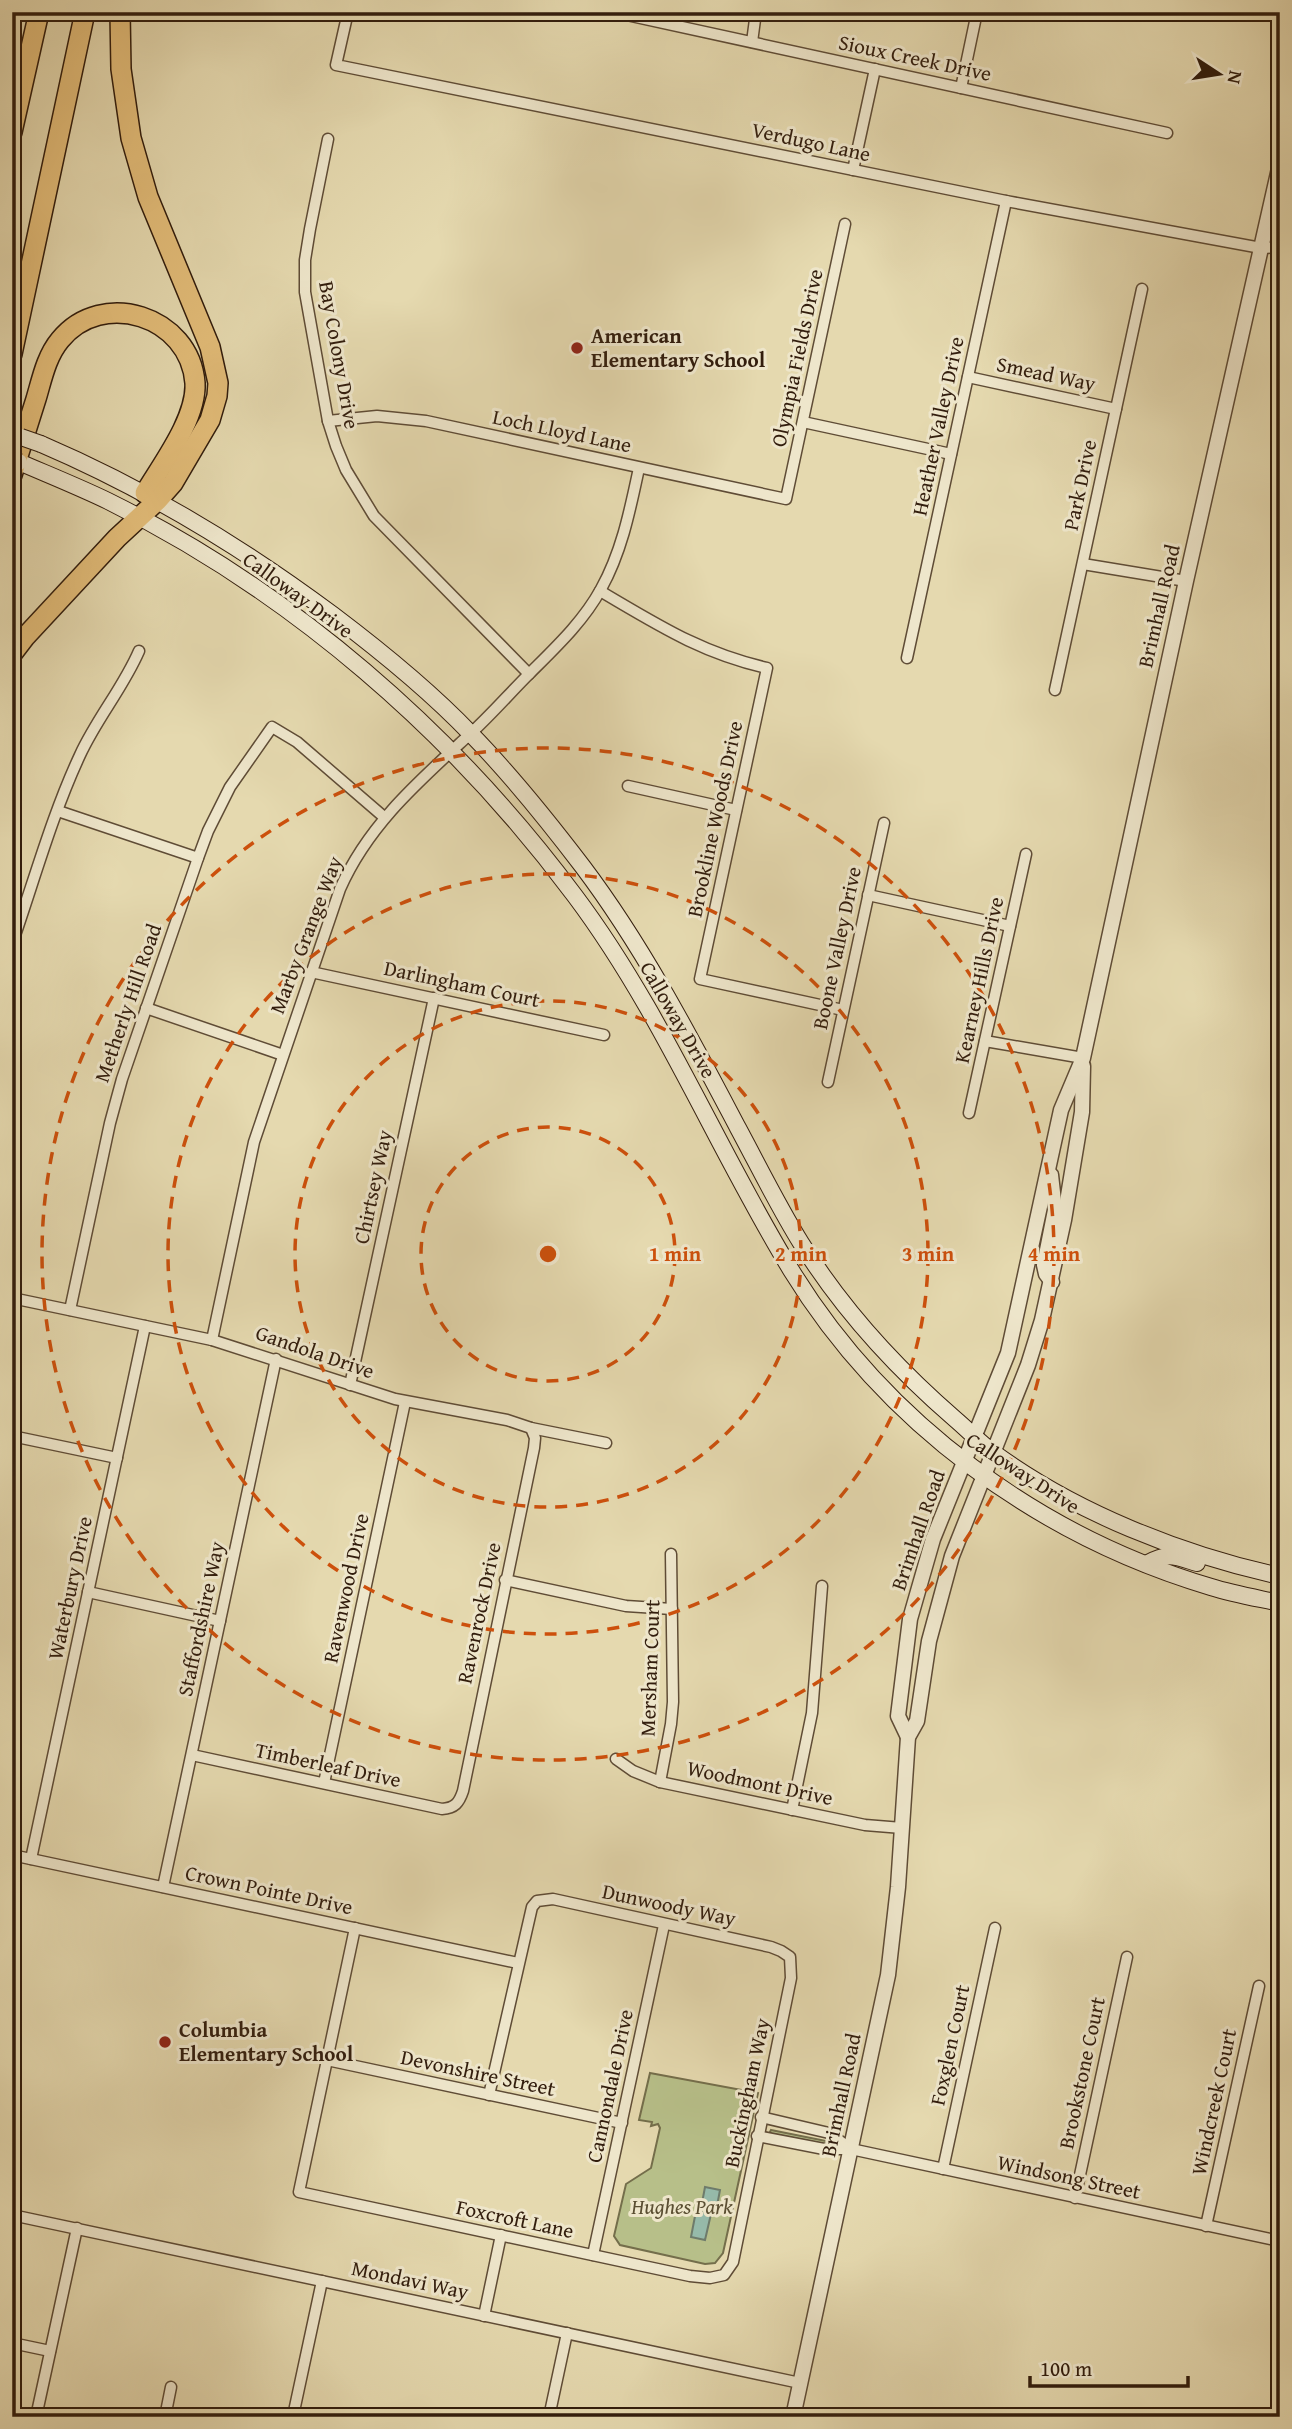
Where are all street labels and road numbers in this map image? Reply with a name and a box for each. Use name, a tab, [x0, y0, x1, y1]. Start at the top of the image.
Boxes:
street label: Sioux Creek Drive	[836, 26, 994, 89]
street label: Verdugo Lane	[749, 114, 874, 169]
street label: Olympia Fields Drive	[763, 266, 831, 450]
street label: Bay Colony Drive	[311, 279, 368, 431]
street label: Heather Valley Drive	[903, 333, 972, 518]
street label: Smead Way	[994, 348, 1099, 399]
street label: Loch Lloyd Lane	[490, 401, 635, 460]
street label: Park Drive	[1055, 436, 1104, 533]
street label: Brimhall Road	[1129, 540, 1188, 671]
street label: Calloway Drive	[236, 544, 360, 645]
street label: Brookline Woods Drive	[679, 718, 751, 920]
street label: Marby Grange Way	[261, 851, 350, 1018]
street label: Boone Valley Drive	[804, 863, 869, 1032]
street label: Kearney Hills Drive	[946, 894, 1011, 1066]
street label: Metherly Hill Road	[86, 919, 169, 1086]
street label: Darlingham Court	[381, 952, 543, 1015]
street label: Calloway Drive	[632, 956, 724, 1084]
street label: Chirtsey Way	[345, 1126, 400, 1247]
street label: Gandola Drive	[252, 1317, 379, 1386]
street label: Calloway Drive	[960, 1424, 1086, 1521]
street label: Brimhall Road	[882, 1465, 953, 1594]
street label: Ravenwood Drive	[315, 1510, 377, 1666]
street label: Waterbury Drive	[39, 1513, 100, 1663]
street label: Staffordshire Way	[169, 1538, 232, 1699]
street label: Ravenrock Drive	[448, 1539, 509, 1686]
street label: Mersham Court	[632, 1598, 667, 1737]
street label: Timberleaf Drive	[252, 1734, 404, 1795]
street label: Woodmont Drive	[684, 1752, 836, 1813]
street label: Crown Pointe Drive	[183, 1857, 356, 1922]
street label: Dunwoody Way	[600, 1875, 739, 1934]
street label: Foxglen Court	[922, 1981, 978, 2108]
street label: Brookstone Court	[1050, 1993, 1113, 2152]
street label: Cannondale Drive	[578, 2006, 641, 2165]
street label: Buckingham Way	[716, 2015, 778, 2170]
street label: Windcreek Court	[1183, 2025, 1244, 2178]
street label: Brimhall Road	[812, 2029, 869, 2160]
street label: Devonshire Street	[398, 2041, 559, 2104]
street label: Windsong Street	[995, 2146, 1144, 2207]
street label: Foxcroft Lane	[454, 2191, 577, 2246]
street label: Mondavi Way	[349, 2252, 472, 2307]

